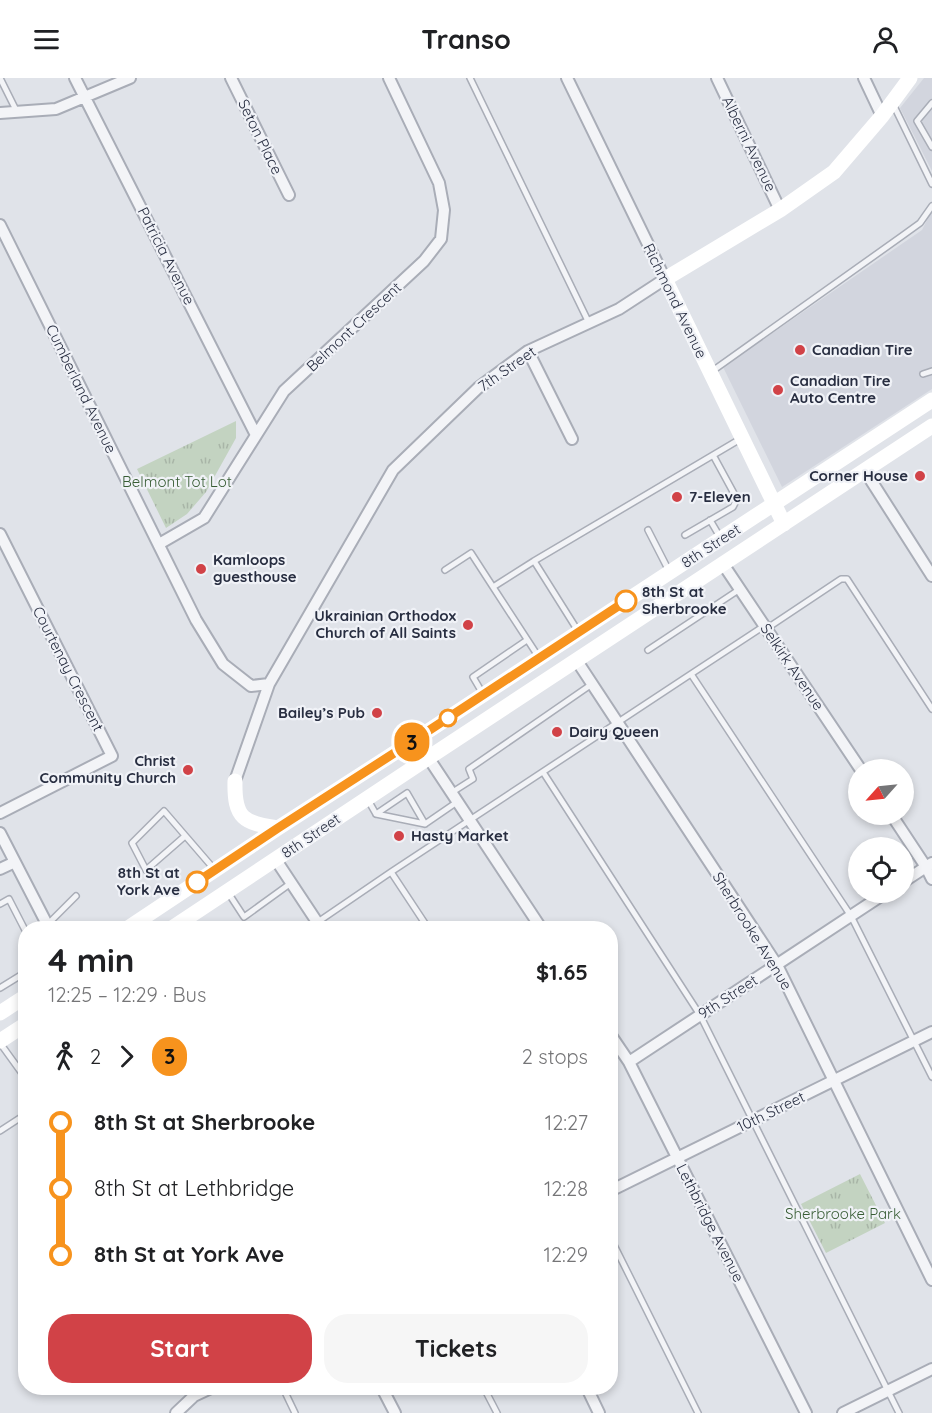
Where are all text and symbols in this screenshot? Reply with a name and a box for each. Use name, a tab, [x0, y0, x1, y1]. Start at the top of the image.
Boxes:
text: Transo	[421, 22, 511, 56]
icon: menu	[30, 23, 63, 56]
icon: person	[869, 23, 902, 56]
street label: Alberni Avenue	[718, 93, 781, 195]
street label: Seton Place	[234, 96, 287, 178]
street label: Patricia Avenue	[134, 204, 199, 308]
street label: Richmond Avenue	[639, 240, 711, 361]
street label: Belmont Crescent	[302, 278, 405, 376]
street label: Cumberland Avenue	[42, 321, 121, 456]
place label: Canadian Tire	[812, 340, 913, 359]
street label: 7th Street	[474, 342, 539, 395]
marker: Canadian Tire	[793, 343, 807, 357]
place label: Canadian Tire Auto Centre	[790, 371, 891, 407]
marker: Canadian Tire Auto Centre	[771, 383, 785, 397]
place label: Corner House	[809, 466, 908, 485]
marker: Corner House	[913, 469, 927, 483]
park label: Belmont Tot Lot	[122, 472, 232, 491]
place label: 7-Eleven	[689, 487, 751, 506]
marker: 7-Eleven	[670, 490, 684, 504]
street label: 8th Street	[678, 519, 744, 572]
place label: Kamloops guesthouse	[213, 550, 297, 586]
marker: Kamloops guesthouse	[194, 562, 208, 576]
place label: 8th St at Sherbrooke	[642, 582, 727, 618]
marker: 8th St at Sherbrooke	[615, 590, 637, 612]
street label: Courtenay Crescent	[29, 603, 108, 734]
place label: Ukrainian Orthodox Church of All Saints	[314, 606, 457, 642]
marker: Ukrainian Orthodox Church of All Saints	[461, 618, 475, 632]
street label: Selkirk Avenue	[756, 620, 828, 714]
place label: Bailey’s Pub	[278, 703, 365, 722]
marker: Bailey’s Pub	[370, 706, 384, 720]
unlabelled marker	[439, 709, 457, 727]
line badge: 3	[392, 722, 432, 762]
place label: Dairy Queen	[569, 722, 659, 741]
marker: Dairy Queen	[550, 725, 564, 739]
text: 3	[406, 729, 418, 755]
place label: Christ Community Church	[39, 751, 176, 787]
north arrow	[848, 759, 914, 825]
map controls	[848, 759, 914, 903]
marker: Christ Community Church	[181, 763, 195, 777]
street label: 8th Street	[278, 809, 344, 862]
place label: Hasty Market	[411, 826, 509, 845]
marker: Hasty Market	[392, 829, 406, 843]
button: locate	[848, 837, 914, 903]
place label: 8th St at York Ave	[117, 863, 180, 899]
street label: Sherbrooke Avenue	[708, 868, 796, 993]
marker: 8th St at York Ave	[186, 871, 208, 893]
text: 4 min	[48, 939, 135, 980]
text: $1.65	[536, 958, 588, 986]
street label: 9th Street	[694, 970, 761, 1023]
text: 12:25 – 12:29 · Bus	[48, 982, 206, 1007]
icon: walk	[48, 1040, 81, 1073]
icon: forward	[110, 1040, 143, 1073]
text: 3	[164, 1043, 175, 1069]
text: 2	[90, 1044, 101, 1069]
text: 2 stops	[522, 1044, 588, 1069]
street label: 10th Street	[734, 1087, 808, 1136]
text: 8th St at Sherbrooke	[94, 1108, 315, 1136]
text: 12:27	[545, 1110, 588, 1135]
street label: Lethbridge Avenue	[672, 1160, 748, 1285]
text: 8th St at Lethbridge	[94, 1174, 294, 1202]
text: 12:28	[544, 1176, 588, 1201]
park label: Sherbrooke Park	[785, 1204, 901, 1223]
text: 8th St at York Ave	[94, 1240, 284, 1268]
text: 12:29	[544, 1242, 588, 1267]
button: Start	[48, 1314, 312, 1383]
button: Tickets	[324, 1314, 588, 1383]

